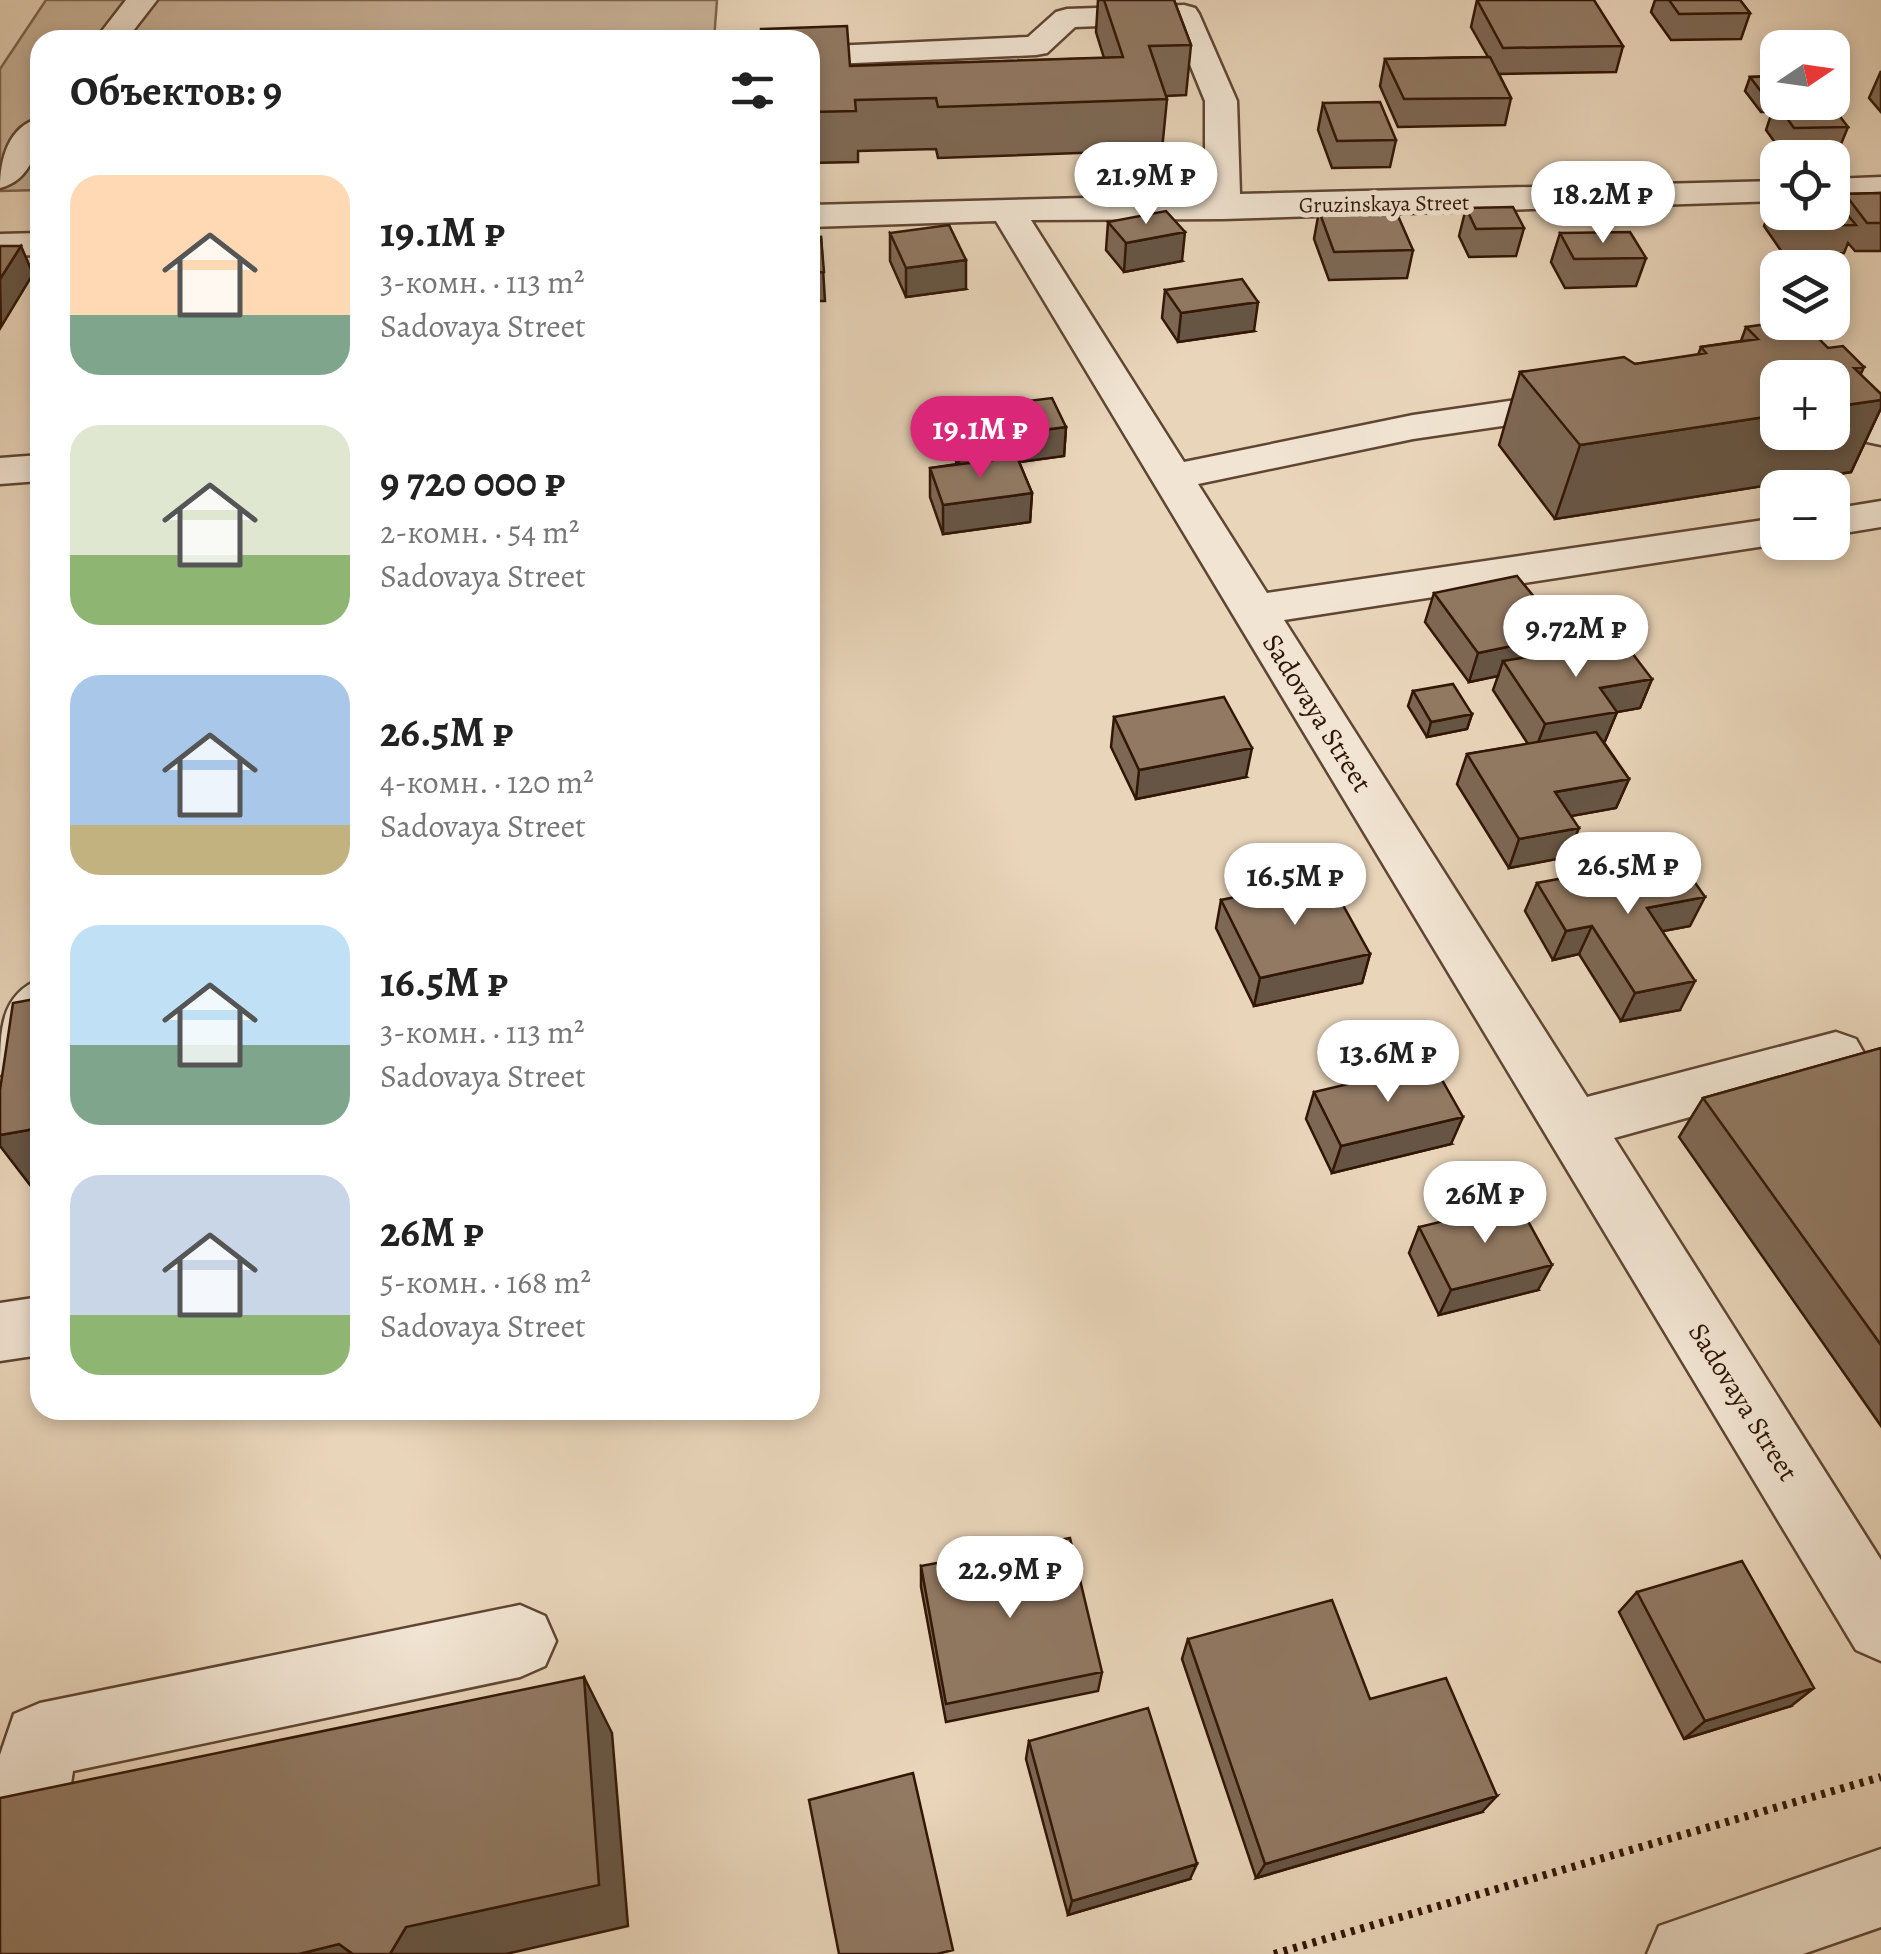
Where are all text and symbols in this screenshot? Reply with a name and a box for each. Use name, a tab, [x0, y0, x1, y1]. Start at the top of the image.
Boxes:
north arrow	[1760, 30, 1850, 120]
map controls	[1760, 30, 1850, 560]
text: Объектов: 9	[70, 62, 282, 119]
icon: filters	[725, 63, 780, 118]
button: locate	[1760, 140, 1850, 230]
pin: 21.9M ₽	[1054, 142, 1238, 227]
text: 21.9M ₽	[1096, 152, 1196, 196]
pin: 18.2M ₽	[1511, 161, 1695, 246]
text: 18.2M ₽	[1553, 171, 1653, 215]
street label: Gruzinskaya Street	[1299, 188, 1469, 220]
text: 19.1M ₽	[380, 203, 505, 260]
icon: home	[150, 215, 270, 335]
button: layers	[1760, 250, 1850, 340]
text: 3-комн. · 113 m²	[380, 260, 585, 304]
text: Sadovaya Street	[380, 304, 586, 348]
button: +	[1760, 360, 1850, 450]
pin: 19.1M ₽	[888, 396, 1072, 481]
text: 19.1M ₽	[932, 406, 1028, 450]
text: 9 720 000 ₽	[380, 453, 565, 510]
icon: home	[150, 465, 270, 585]
button: −	[1760, 470, 1850, 560]
text: 2-комн. · 54 m²	[380, 510, 579, 554]
text: Sadovaya Street	[380, 554, 586, 598]
pin: 9.72M ₽	[1484, 595, 1668, 680]
text: 9.72M ₽	[1525, 605, 1627, 649]
street label: Sadovaya Street	[1253, 627, 1381, 799]
text: 26.5M ₽	[380, 703, 513, 760]
icon: home	[150, 715, 270, 835]
text: 4-комн. · 120 m²	[380, 760, 594, 804]
text: Sadovaya Street	[380, 804, 586, 848]
pin: 26.5M ₽	[1536, 832, 1720, 917]
text: 26.5M ₽	[1577, 842, 1679, 886]
pin: 16.5M ₽	[1203, 843, 1387, 928]
text: 16.5M ₽	[1246, 853, 1344, 897]
text: 16.5M ₽	[380, 953, 508, 1010]
icon: home	[150, 965, 270, 1085]
text: 3-комн. · 113 m²	[380, 1010, 585, 1054]
pin: 13.6M ₽	[1296, 1020, 1480, 1105]
text: 13.6M ₽	[1339, 1030, 1437, 1074]
text: Sadovaya Street	[380, 1054, 586, 1098]
pin: 26M ₽	[1415, 1161, 1555, 1246]
text: 26M ₽	[1445, 1171, 1525, 1215]
text: 26M ₽	[380, 1203, 484, 1260]
icon: home	[150, 1215, 270, 1335]
text: 5-комн. · 168 m²	[380, 1260, 591, 1304]
text: Sadovaya Street	[380, 1304, 586, 1348]
street label: Sadovaya Street	[1679, 1316, 1807, 1488]
pin: 22.9M ₽	[918, 1536, 1102, 1621]
text: 22.9M ₽	[958, 1546, 1062, 1590]

